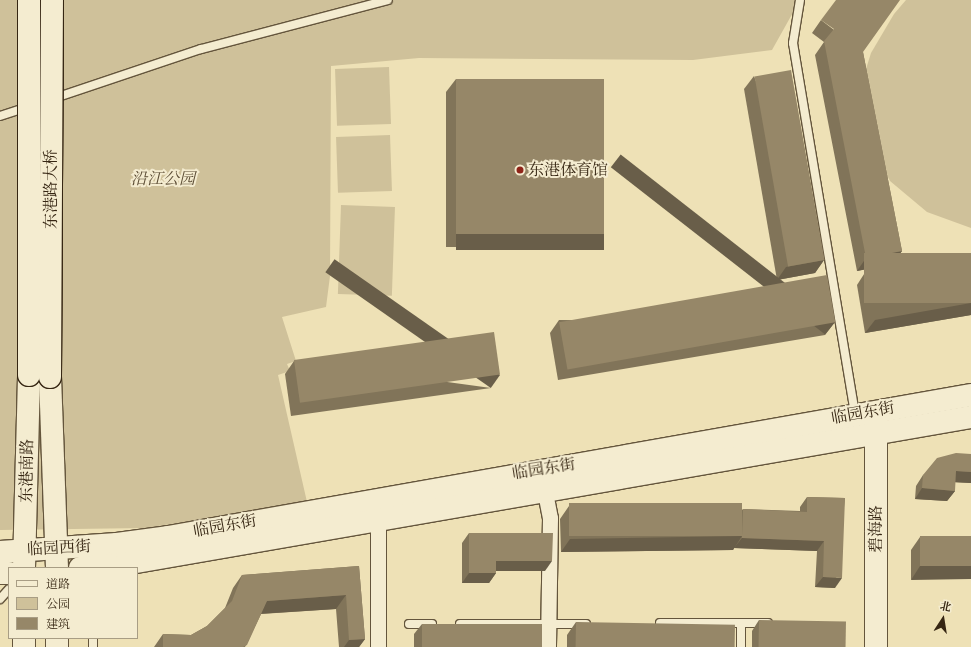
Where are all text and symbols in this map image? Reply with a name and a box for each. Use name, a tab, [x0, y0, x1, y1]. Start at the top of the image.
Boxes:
street label: 东港路大桥	[41, 149, 61, 229]
place label: 东港体育馆	[528, 160, 608, 180]
marker: 东港体育馆	[515, 165, 525, 175]
park label: 沿江公园	[131, 169, 195, 189]
street label: 临园东街	[830, 398, 896, 428]
street label: 东港南路	[17, 439, 37, 503]
street label: 临园东街	[511, 455, 577, 483]
street label: 碧海路	[866, 505, 886, 553]
street label: 临园东街	[192, 511, 258, 541]
street label: 临园西街	[27, 537, 91, 559]
legend	[8, 567, 138, 639]
text: 道路	[46, 577, 70, 592]
text: 公园	[46, 597, 70, 612]
north arrow	[923, 599, 963, 639]
text: 北	[939, 599, 952, 615]
text: 建筑	[46, 617, 70, 632]

